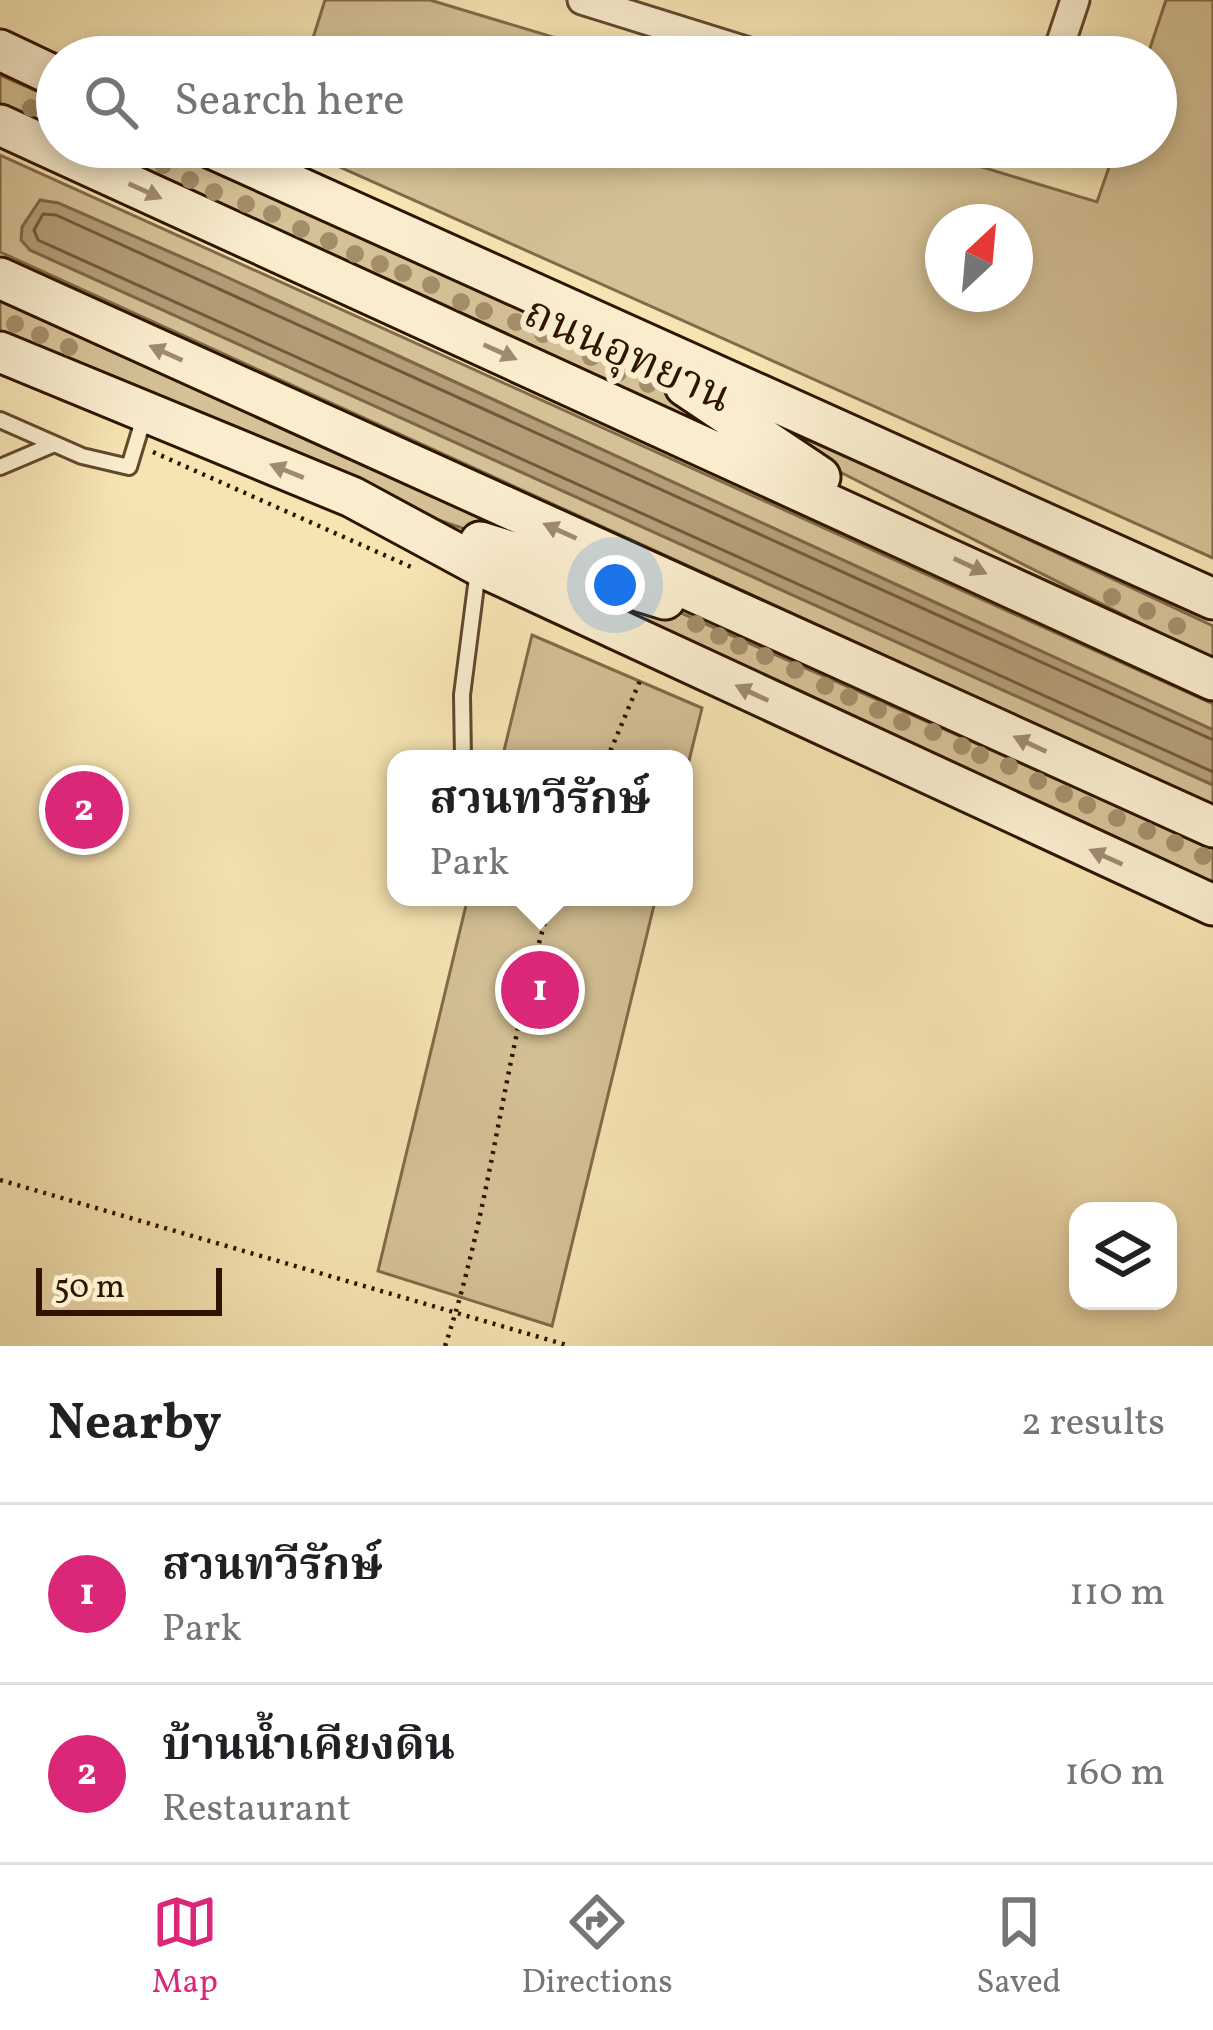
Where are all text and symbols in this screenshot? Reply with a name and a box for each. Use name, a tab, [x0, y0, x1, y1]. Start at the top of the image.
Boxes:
search box	[36, 36, 1177, 168]
icon: search	[78, 69, 144, 135]
text: Search here	[174, 71, 405, 134]
one-way arrow	[128, 181, 163, 201]
north arrow	[925, 204, 1033, 312]
street label: ถนนอุทยาน	[513, 283, 741, 431]
one-way arrow	[483, 342, 518, 362]
one-way arrow	[149, 343, 184, 363]
one-way arrow	[268, 461, 304, 480]
one-way arrow	[542, 520, 577, 540]
your location	[585, 555, 645, 615]
one-way arrow	[953, 556, 988, 576]
one-way arrow	[734, 683, 769, 703]
one-way arrow	[1012, 734, 1047, 754]
popup	[387, 750, 693, 906]
pin: 2	[45, 765, 123, 855]
text: สวนทวีรักษ์	[430, 770, 650, 833]
text: Park	[430, 837, 509, 891]
one-way arrow	[1088, 846, 1123, 866]
pin: 1	[501, 945, 579, 1035]
map controls	[1069, 1202, 1177, 1310]
button: layers	[1069, 1202, 1177, 1310]
scale bar	[36, 1262, 222, 1315]
text: 50 m	[54, 1266, 125, 1312]
text: Nearby	[48, 1389, 222, 1460]
text: 2 results	[1021, 1397, 1165, 1451]
text: สวนทวีรักษ์	[162, 1536, 383, 1599]
text: 1	[79, 1567, 95, 1621]
text: 110 m	[1069, 1567, 1165, 1621]
text: Park	[162, 1603, 242, 1657]
text: บ้านน้ำเคียงดิน	[162, 1716, 455, 1779]
text: 2	[77, 1747, 97, 1801]
text: 160 m	[1064, 1747, 1165, 1801]
text: Restaurant	[162, 1783, 351, 1837]
tab: Map	[152, 1889, 218, 2007]
tab: Directions	[521, 1889, 673, 2007]
tab: Saved	[976, 1889, 1061, 2007]

